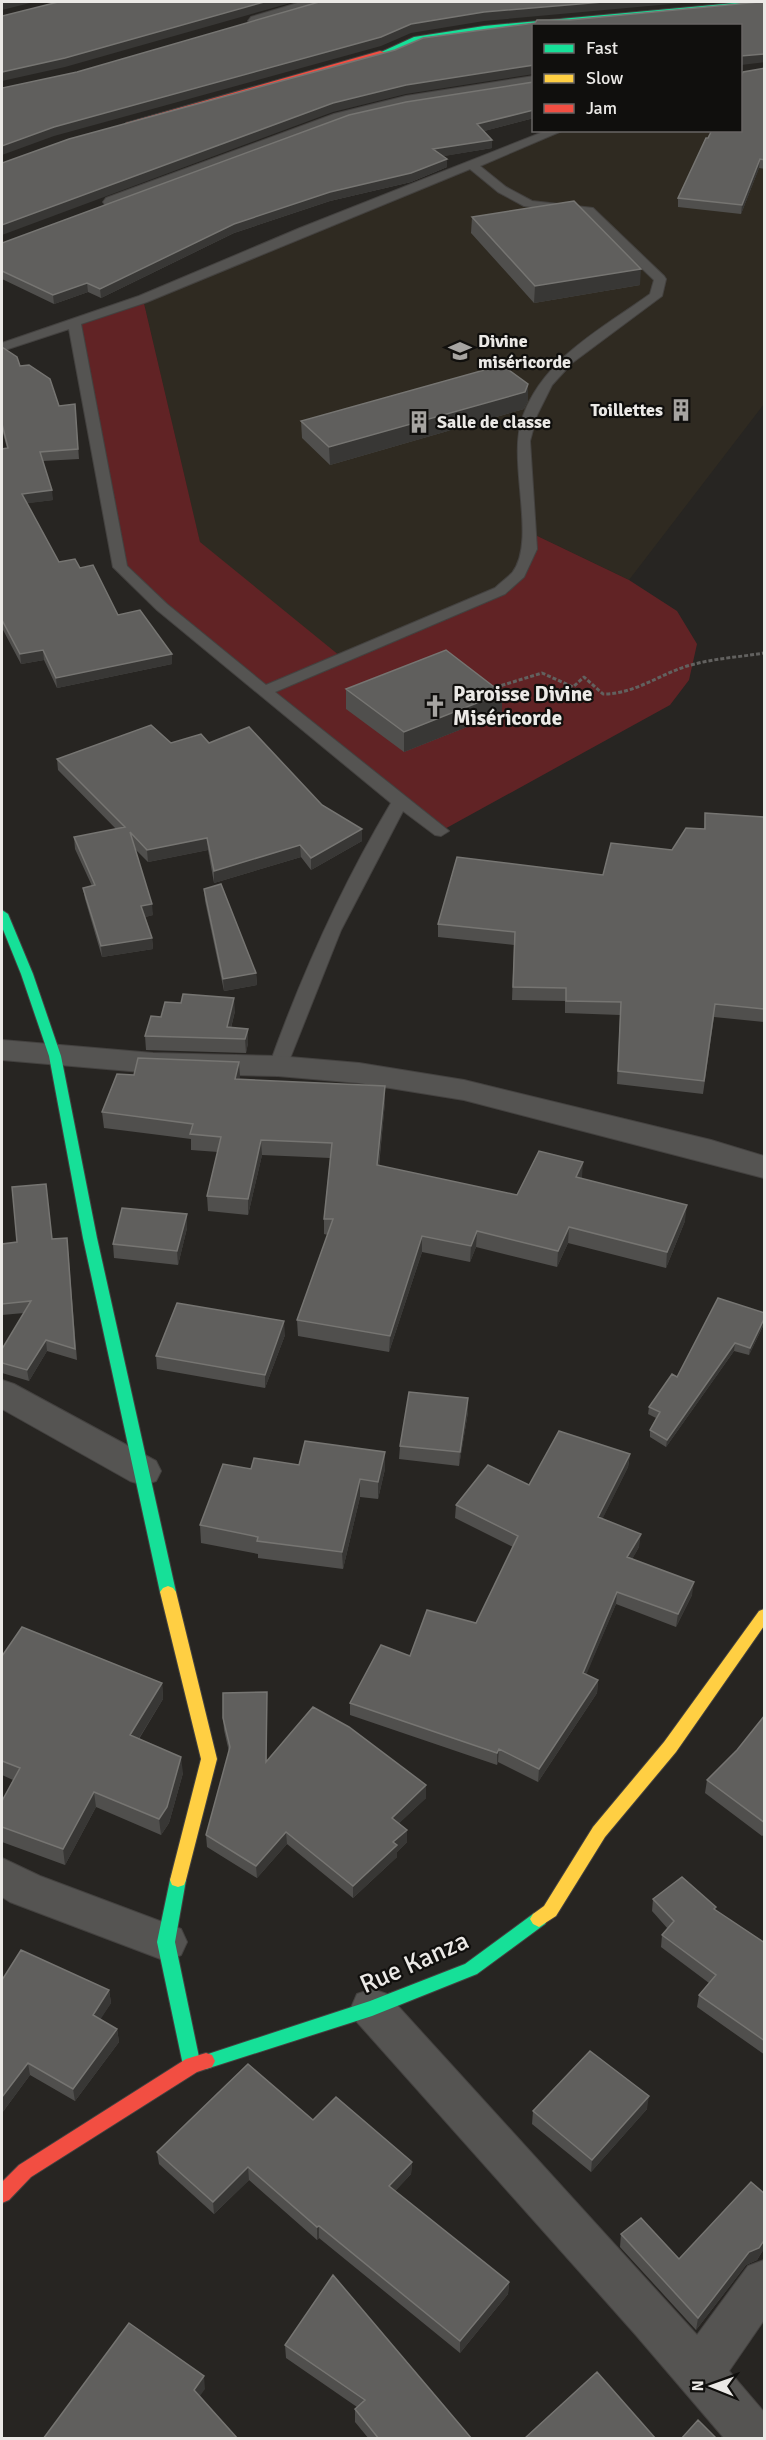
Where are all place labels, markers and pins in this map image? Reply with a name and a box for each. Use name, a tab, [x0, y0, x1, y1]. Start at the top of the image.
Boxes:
place label: Divine miséricorde	[478, 330, 571, 373]
school or university icon: Divine miséricorde	[447, 338, 473, 364]
building icon: Toillettes	[668, 397, 694, 423]
place label: Toillettes	[591, 399, 663, 421]
building icon: Salle de classe	[406, 409, 432, 435]
place label: Salle de classe	[437, 411, 551, 433]
place label: Paroisse Divine Miséricorde	[453, 681, 593, 731]
church icon: Paroisse Divine Miséricorde	[422, 693, 448, 719]

